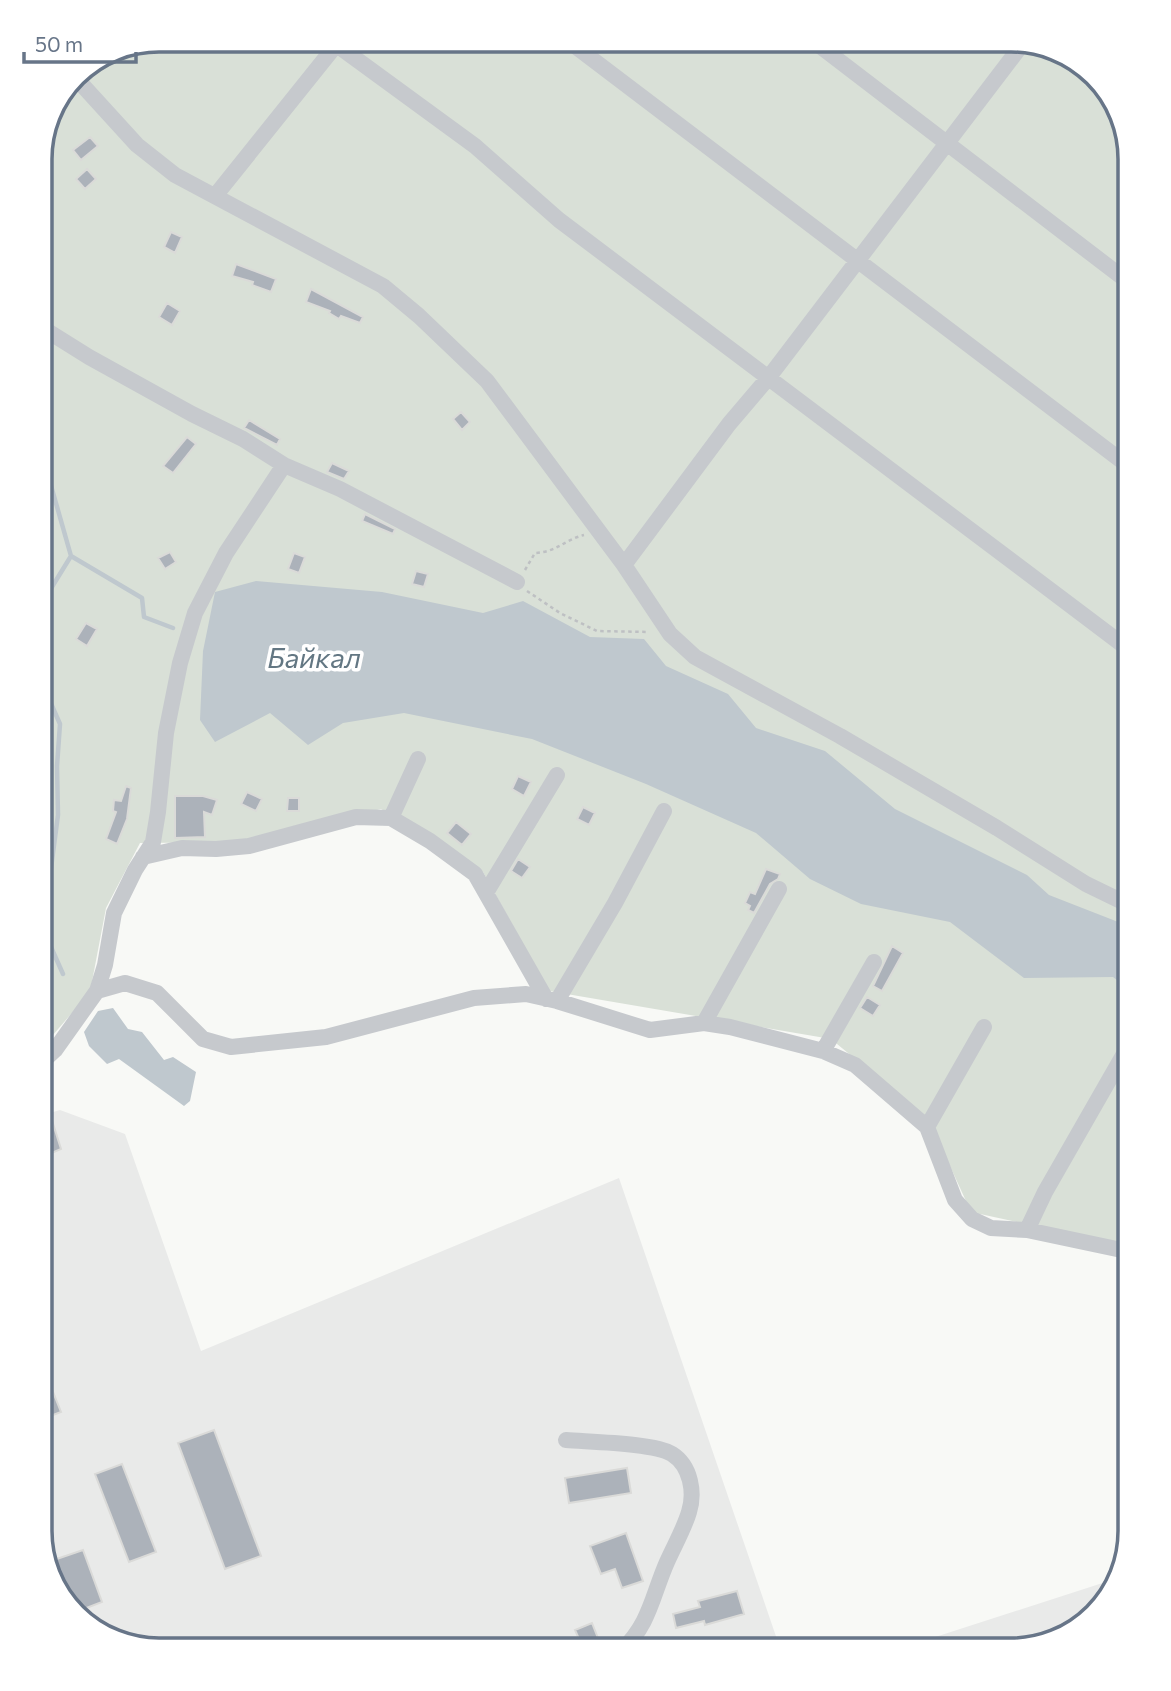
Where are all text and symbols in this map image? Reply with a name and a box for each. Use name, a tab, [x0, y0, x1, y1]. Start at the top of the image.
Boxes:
scale bar	[24, 21, 136, 65]
text: 50 m	[35, 31, 83, 56]
water label: Байкал	[267, 640, 361, 674]

